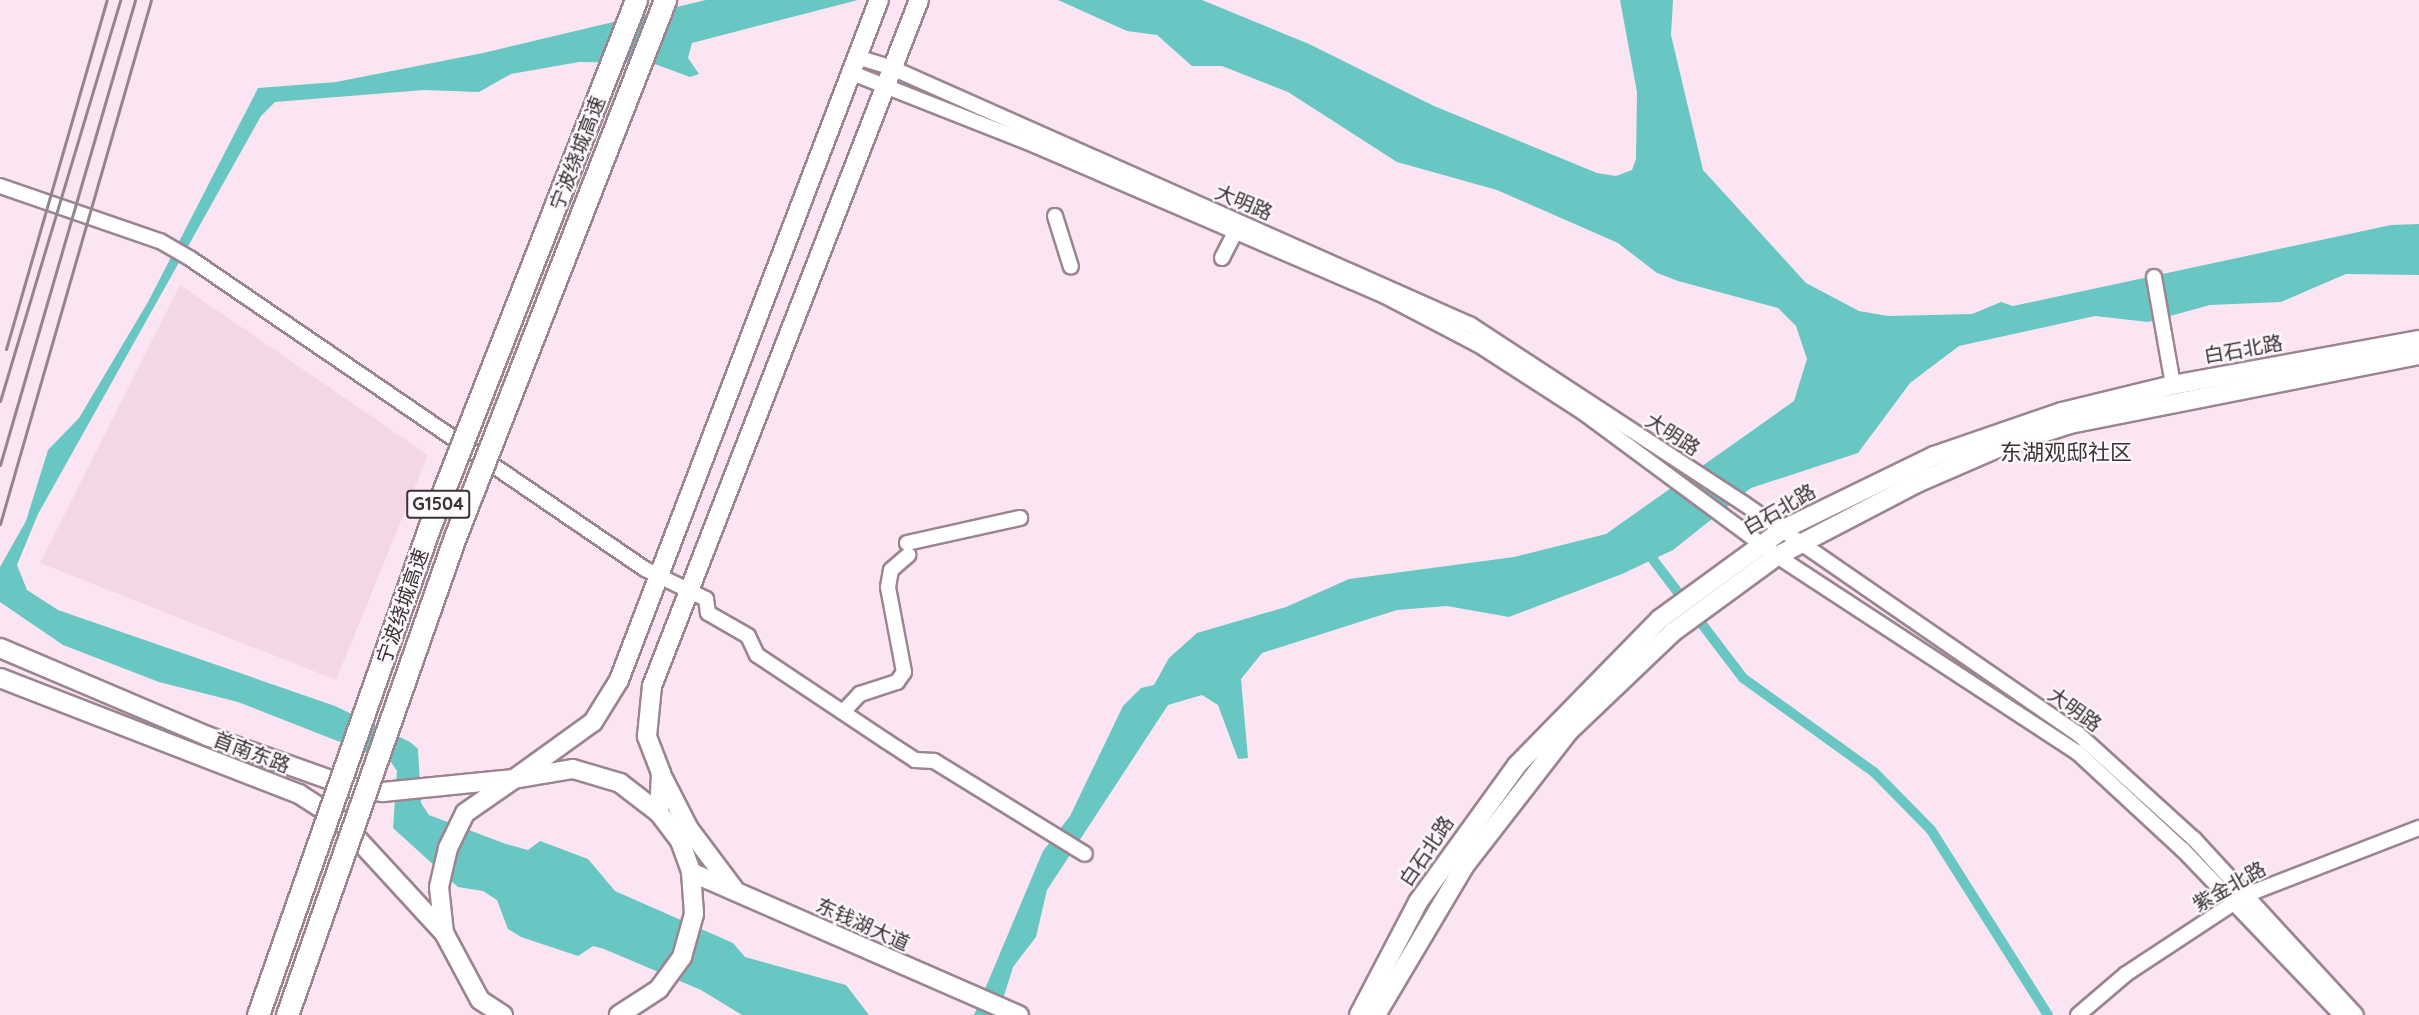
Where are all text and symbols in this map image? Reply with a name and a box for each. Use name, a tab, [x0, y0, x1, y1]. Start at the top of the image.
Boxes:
street label: 宁波绕城高速	[544, 93, 610, 213]
street label: 大明路	[1212, 179, 1276, 225]
street label: 白石北路	[2202, 330, 2284, 368]
street label: 大明路	[1641, 408, 1705, 460]
district label: 东湖观邸社区	[2000, 440, 2132, 466]
street label: 白石北路	[1738, 479, 1820, 539]
road number: G1504	[405, 489, 471, 519]
street label: 宁波绕城高速	[371, 545, 433, 667]
street label: 大明路	[2044, 682, 2106, 736]
street label: 首南东路	[210, 726, 294, 778]
street label: 白石北路	[1394, 811, 1458, 891]
street label: 紫金北路	[2188, 856, 2270, 916]
street label: 东钱湖大道	[812, 893, 914, 955]

